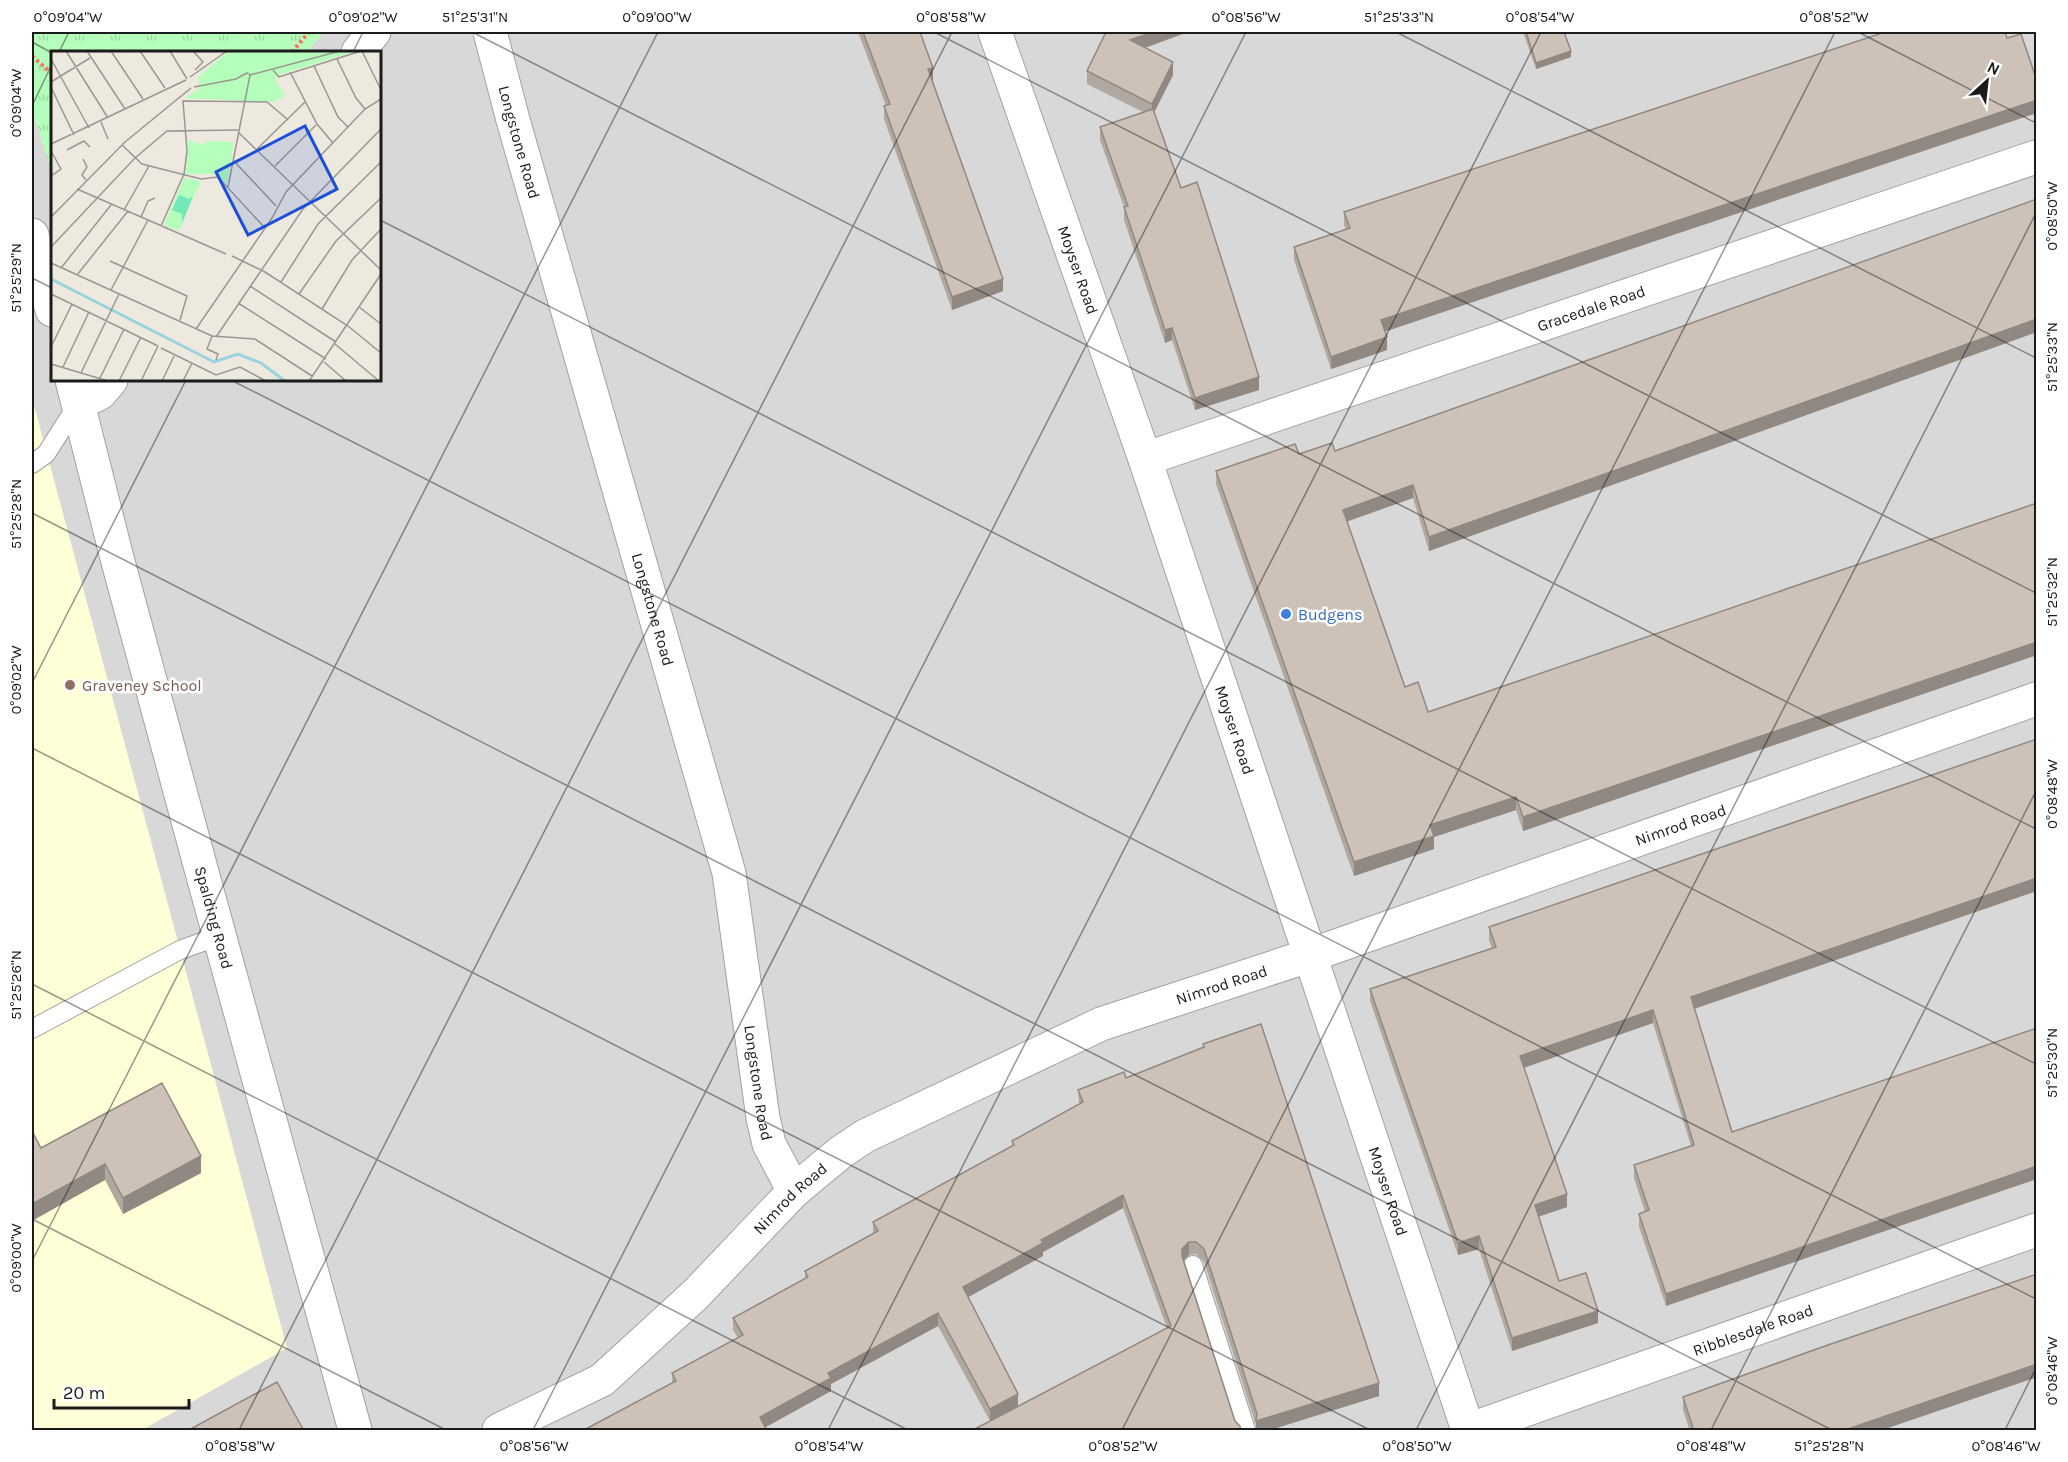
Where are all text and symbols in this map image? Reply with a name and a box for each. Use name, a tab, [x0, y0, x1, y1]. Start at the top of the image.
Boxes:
text: 0°09'04"W	[34, 8, 103, 26]
text: 0°09'02"W	[328, 8, 398, 26]
text: 51°25'31"N	[442, 8, 508, 26]
text: 0°09'00"W	[622, 8, 692, 26]
text: 0°08'58"W	[916, 8, 987, 26]
text: 0°08'56"W	[1211, 8, 1281, 26]
text: 51°25'33"N	[1364, 8, 1434, 26]
text: 0°08'54"W	[1506, 8, 1575, 26]
text: 0°08'52"W	[1799, 8, 1869, 26]
inset map	[51, 51, 381, 381]
north arrow	[1957, 51, 2017, 111]
text: N	[1984, 57, 2003, 79]
text: 0°09'04"W	[7, 68, 25, 137]
street label: Longstone Road	[494, 84, 544, 201]
text: 0°08'50"W	[2043, 181, 2061, 251]
street label: Moyser Road	[1054, 223, 1102, 317]
text: 51°25'29"N	[7, 243, 25, 313]
street label: Gracedale Road	[1535, 281, 1648, 335]
text: 51°25'33"N	[2043, 322, 2061, 392]
text: 51°25'28"N	[7, 479, 25, 549]
street label: Longstone Road	[628, 551, 678, 668]
text: 51°25'32"N	[2043, 557, 2061, 627]
place label: Budgens	[1298, 605, 1362, 624]
marker: Budgens	[1279, 607, 1293, 621]
text: 0°09'02"W	[7, 645, 25, 715]
place label: Graveney School	[82, 676, 202, 695]
marker: Graveney School	[63, 678, 77, 692]
street label: Moyser Road	[1211, 683, 1258, 777]
text: 0°08'48"W	[2043, 759, 2061, 829]
street label: Nimrod Road	[1632, 800, 1729, 850]
street label: Spalding Road	[191, 864, 237, 971]
text: 51°25'26"N	[7, 950, 25, 1020]
street label: Nimrod Road	[1173, 961, 1270, 1009]
street label: Longstone Road	[740, 1024, 777, 1142]
text: 51°25'30"N	[2043, 1028, 2061, 1098]
street label: Moyser Road	[1364, 1144, 1412, 1238]
street label: Nimrod Road	[749, 1159, 831, 1238]
text: 0°09'00"W	[7, 1223, 25, 1293]
street label: Ribblesdale Road	[1690, 1300, 1816, 1360]
text: 0°08'46"W	[2043, 1336, 2061, 1406]
scale bar	[54, 1372, 189, 1410]
text: 20 m	[63, 1382, 105, 1404]
text: 0°08'58"W	[205, 1437, 276, 1455]
text: 0°08'56"W	[499, 1437, 569, 1455]
text: 0°08'54"W	[795, 1437, 864, 1455]
text: 0°08'52"W	[1088, 1437, 1158, 1455]
text: 0°08'50"W	[1382, 1437, 1452, 1455]
text: 0°08'48"W	[1676, 1437, 1746, 1455]
text: 51°25'28"N	[1794, 1437, 1864, 1455]
text: 0°08'46"W	[1971, 1437, 2041, 1455]

